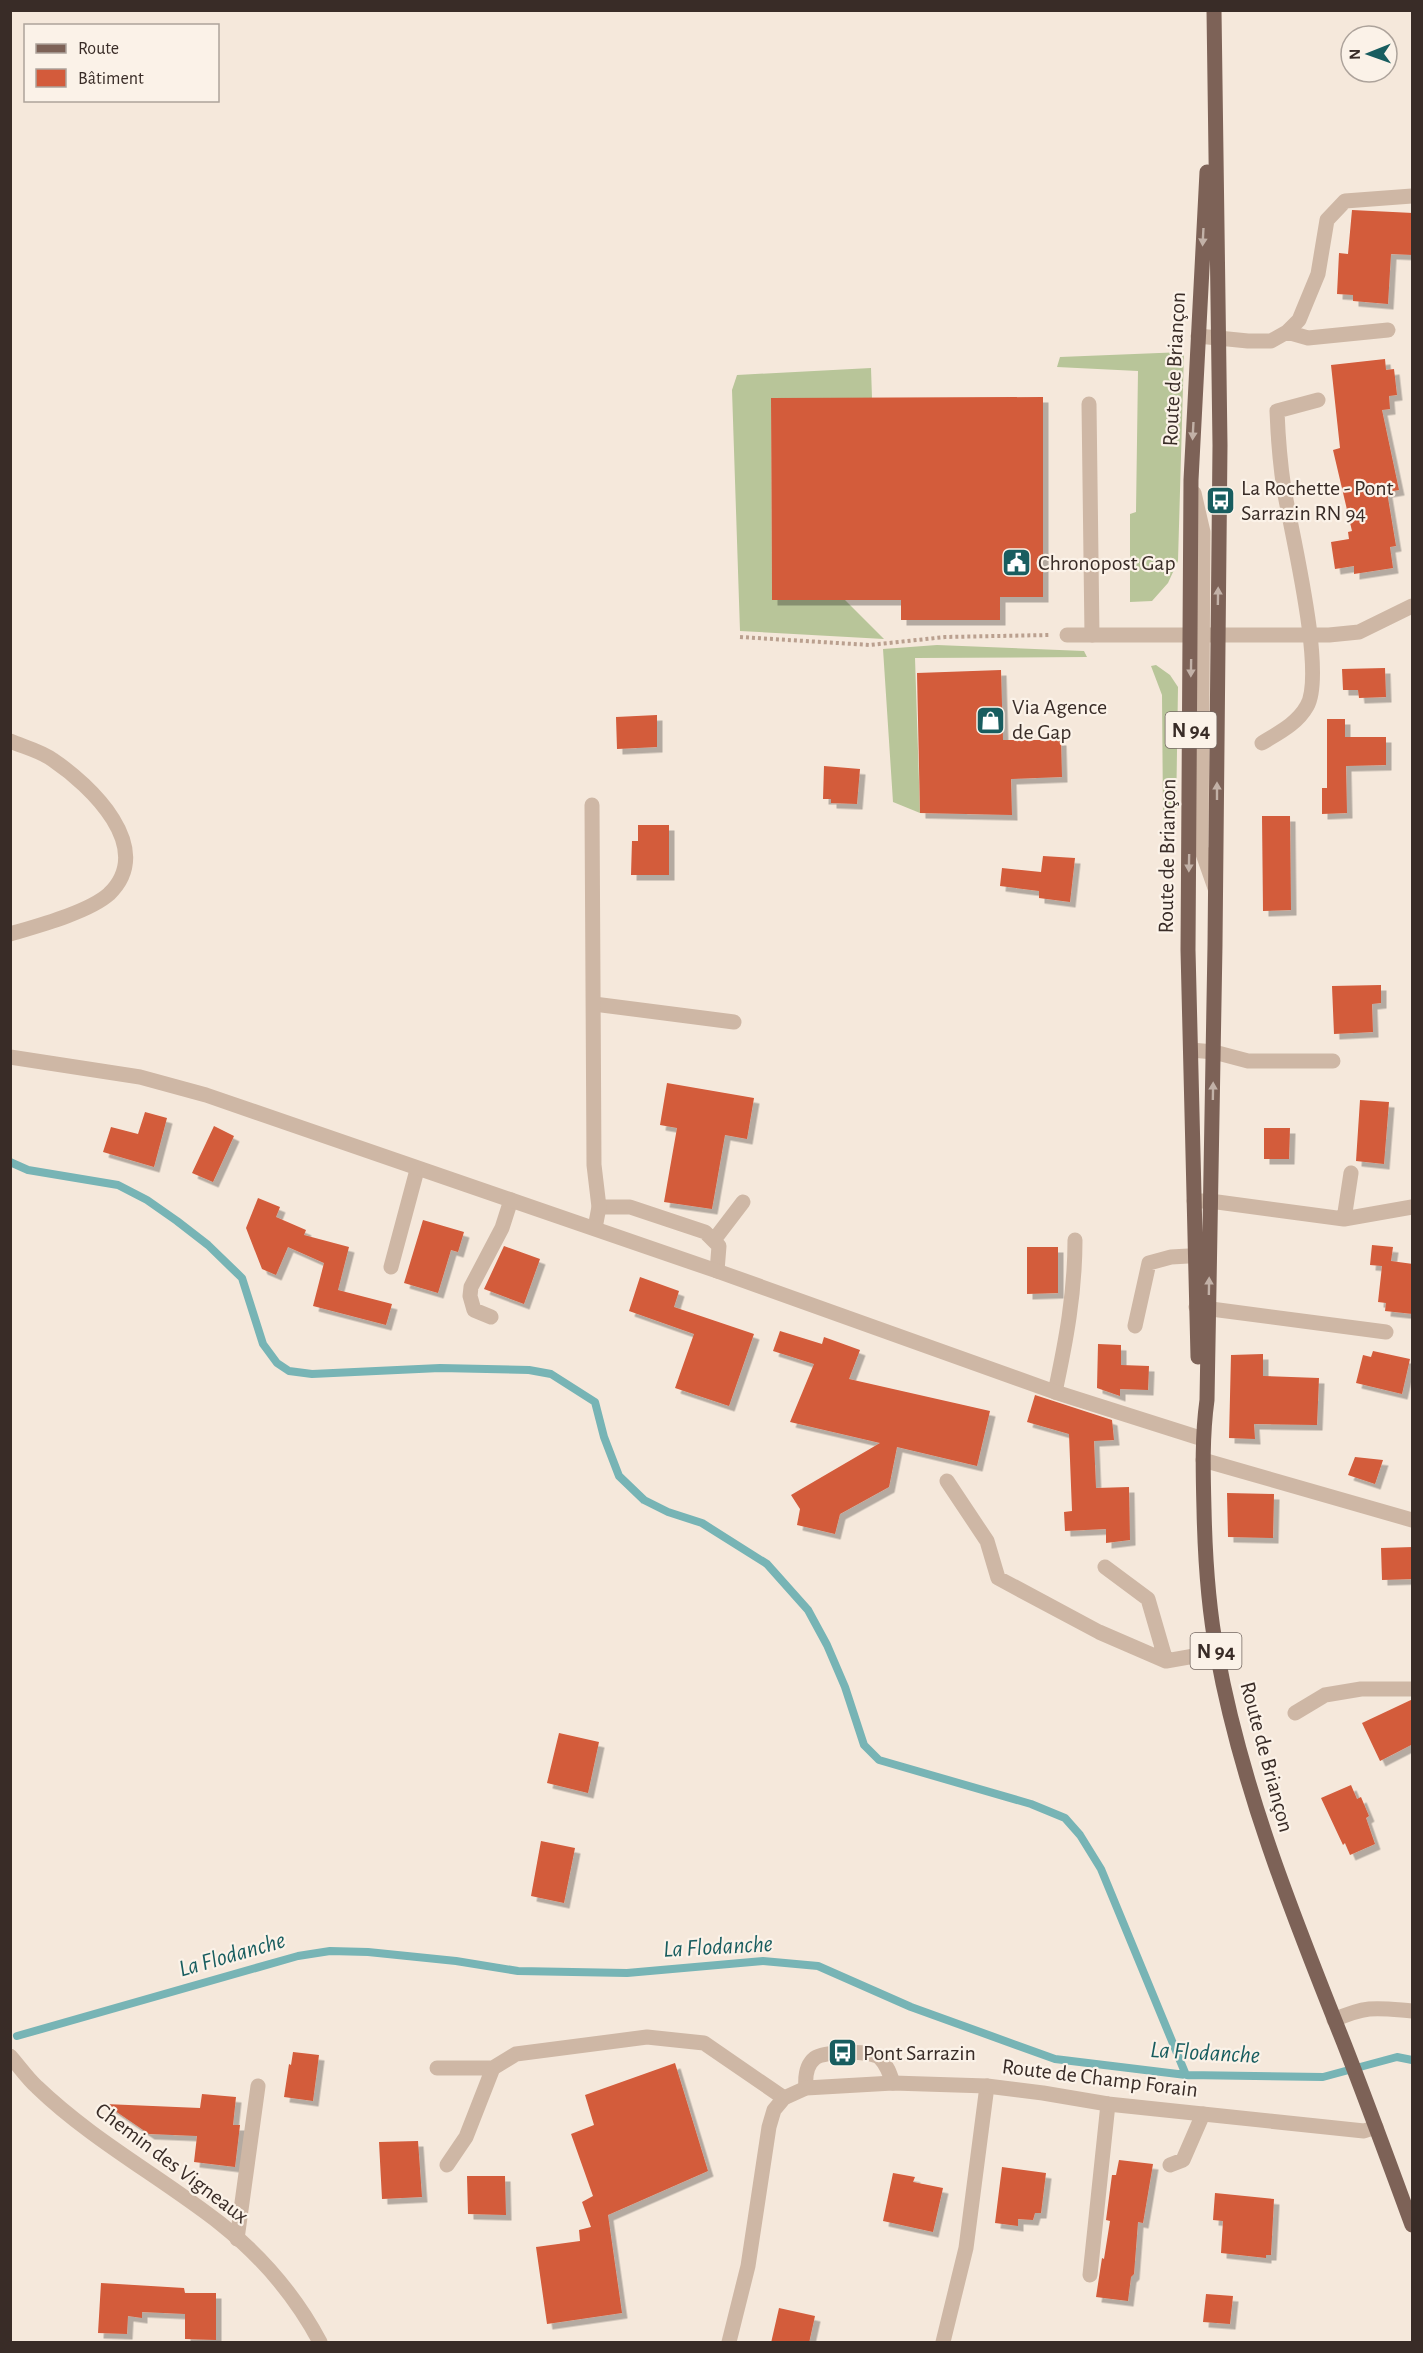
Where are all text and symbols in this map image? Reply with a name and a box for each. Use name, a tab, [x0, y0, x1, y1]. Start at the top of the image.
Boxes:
legend	[24, 24, 219, 102]
north arrow	[1339, 24, 1399, 84]
text: Route	[78, 40, 119, 58]
text: N	[1347, 49, 1363, 60]
text: Bâtiment	[78, 70, 144, 88]
one-way arrow	[1199, 227, 1208, 246]
street label: Route de Briançon	[1159, 291, 1189, 447]
one-way arrow	[1188, 422, 1197, 441]
place label: La Rochette - Pont Sarrazin RN 94	[1241, 477, 1394, 524]
bus stop icon: La Rochette - Pont Sarrazin RN 94	[1204, 485, 1236, 517]
public building icon: Chronopost Gap	[1001, 547, 1033, 579]
place label: Chronopost Gap	[1038, 552, 1176, 574]
one-way arrow	[1213, 587, 1223, 606]
one-way arrow	[1186, 659, 1196, 678]
place label: Via Agence de Gap	[1012, 696, 1107, 743]
shop icon: Via Agence de Gap	[975, 704, 1007, 736]
road number: N 94	[1166, 712, 1216, 748]
street label: Route de Briançon	[1155, 778, 1179, 934]
one-way arrow	[1212, 782, 1222, 801]
one-way arrow	[1184, 854, 1194, 873]
one-way arrow	[1208, 1082, 1218, 1101]
one-way arrow	[1204, 1277, 1214, 1296]
road number: N 94	[1190, 1633, 1242, 1669]
street label: Route de Briançon	[1236, 1679, 1298, 1835]
water label: La Flodanche	[176, 1928, 288, 1982]
water label: La Flodanche	[663, 1932, 773, 1962]
bus stop icon: Pont Sarrazin	[826, 2037, 858, 2069]
water label: La Flodanche	[1150, 2038, 1260, 2068]
place label: Pont Sarrazin	[863, 2042, 976, 2064]
street label: Route de Champ Forain	[1001, 2055, 1199, 2101]
street label: Chemin des Vigneaux	[91, 2099, 253, 2228]

